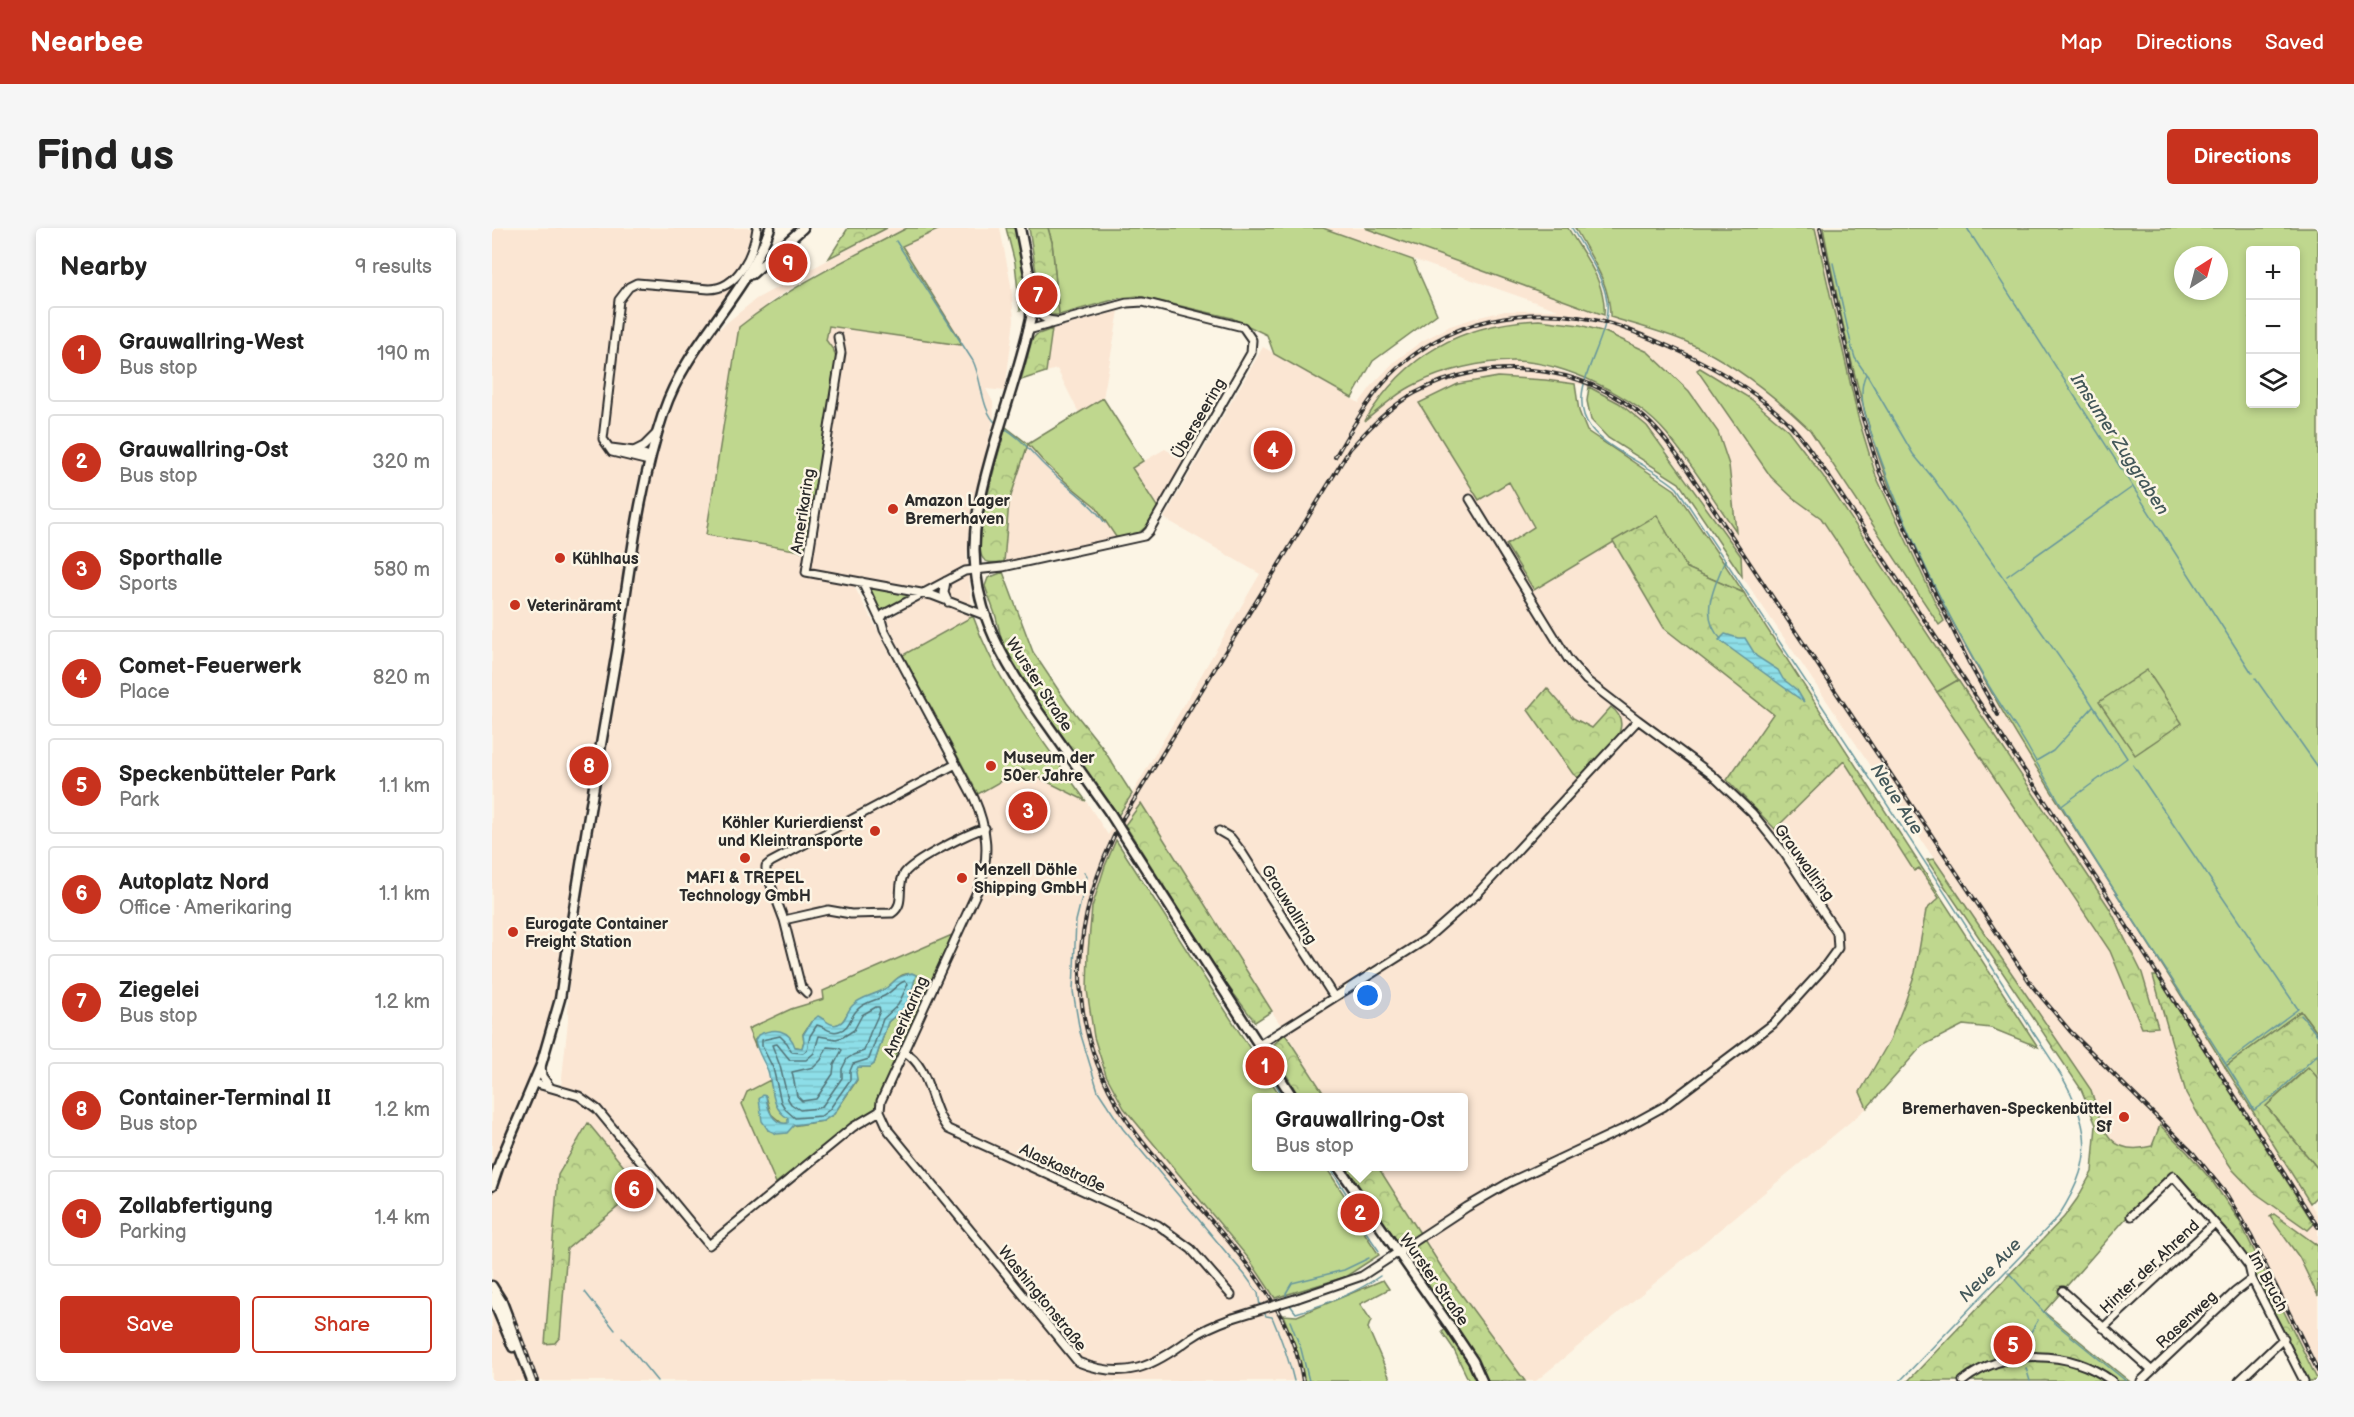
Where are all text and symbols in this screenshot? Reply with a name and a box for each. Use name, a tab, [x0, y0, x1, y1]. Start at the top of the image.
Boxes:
text: Nearbee	[30, 26, 143, 59]
text: Map	[2060, 30, 2103, 55]
text: Directions	[2136, 30, 2232, 55]
text: Saved	[2265, 30, 2324, 55]
button: Directions	[2167, 129, 2318, 184]
text: Find us	[36, 131, 174, 182]
pin: 9	[768, 240, 808, 285]
north arrow	[2174, 246, 2228, 300]
map controls	[2246, 246, 2300, 408]
button: +	[2246, 246, 2300, 300]
text: Nearby	[60, 252, 147, 283]
text: 9 results	[355, 255, 432, 279]
pin: 7	[1018, 272, 1058, 318]
button: −	[2246, 300, 2300, 354]
text: Grauwallring-West	[119, 329, 304, 356]
text: 1	[77, 342, 86, 366]
text: 190 m	[377, 342, 430, 366]
button: layers	[2246, 354, 2300, 408]
text: Bus stop	[119, 356, 198, 380]
water label: Imsumer Zuggraben	[2066, 369, 2173, 519]
street label: Überseering	[1167, 374, 1230, 463]
pin: 4	[1254, 428, 1292, 472]
text: Grauwallring-Ost	[119, 437, 288, 464]
text: 2	[76, 450, 87, 474]
text: 320 m	[372, 450, 430, 474]
text: Bus stop	[119, 464, 198, 488]
street label: Amerikaring	[787, 467, 820, 555]
place label: Amazon Lager Bremerhaven	[904, 492, 1011, 529]
marker: Amazon Lager Bremerhaven	[886, 502, 900, 516]
text: Sporthalle	[119, 545, 222, 572]
place label: Kühlhaus	[572, 550, 639, 569]
marker: Kühlhaus	[553, 551, 567, 565]
text: 3	[76, 558, 87, 582]
text: 580 m	[373, 558, 430, 582]
text: Sports	[119, 572, 177, 596]
place label: Veterinäramt	[527, 597, 622, 616]
marker: Veterinäramt	[508, 598, 522, 612]
street label: Wurster Straße	[1001, 634, 1076, 736]
text: Comet-Feuerwerk	[119, 653, 301, 680]
text: 4	[76, 666, 87, 690]
text: 820 m	[373, 666, 430, 690]
text: Place	[119, 680, 170, 704]
pin: 8	[570, 744, 608, 788]
place label: Museum der 50er Jahre	[1003, 749, 1095, 786]
marker: Museum der 50er Jahre	[984, 759, 998, 773]
water label: Neue Aue	[1866, 760, 1927, 839]
text: Speckenbütteler Park	[119, 761, 336, 788]
text: 5	[76, 774, 87, 798]
text: 1.1 km	[379, 774, 430, 798]
text: Park	[119, 788, 159, 812]
pin: 3	[1008, 788, 1048, 834]
place label: Köhler Kurierdienst und Kleintransporte	[718, 814, 864, 851]
street label: Grauwallring	[1770, 821, 1838, 905]
marker: Köhler Kurierdienst und Kleintransporte	[868, 824, 882, 838]
marker: MAFI & TREPEL Technology GmbH	[738, 851, 752, 865]
place label: Menzell Döhle Shipping GmbH	[974, 861, 1087, 898]
street label: Grauwallring	[1257, 862, 1321, 948]
text: Autoplatz Nord	[119, 869, 269, 896]
place label: MAFI & TREPEL Technology GmbH	[679, 869, 811, 906]
marker: Menzell Döhle Shipping GmbH	[955, 871, 969, 885]
text: 6	[75, 882, 88, 906]
text: 1.1 km	[379, 882, 430, 906]
text: Office · Amerikaring	[119, 896, 292, 920]
place label: Eurogate Container Freight Station	[525, 915, 669, 952]
marker: Eurogate Container Freight Station	[506, 925, 520, 939]
street label: Amerikaring	[880, 973, 933, 1060]
text: Ziegelei	[119, 977, 199, 1004]
your location	[1353, 981, 1382, 1010]
text: 7	[76, 990, 87, 1014]
text: 1.2 km	[375, 990, 430, 1014]
text: Bus stop	[119, 1004, 198, 1028]
pin: 1	[1246, 1044, 1284, 1088]
text: Container-Terminal II	[119, 1085, 331, 1112]
popup	[1252, 1093, 1468, 1171]
text: 8	[75, 1098, 88, 1122]
text: 1.2 km	[375, 1098, 430, 1122]
place label: Bremerhaven-Speckenbüttel Sf	[1902, 1100, 2113, 1137]
text: Grauwallring-Ost	[1275, 1107, 1445, 1134]
marker: Bremerhaven-Speckenbüttel Sf	[2117, 1110, 2131, 1124]
text: Bus stop	[119, 1112, 198, 1136]
text: Bus stop	[1275, 1134, 1354, 1158]
street label: Alaskastraße	[1016, 1140, 1109, 1197]
pin: 6	[614, 1166, 654, 1212]
pin: 2	[1340, 1190, 1380, 1236]
text: Zollabfertigung	[119, 1193, 273, 1220]
text: 9	[76, 1206, 87, 1230]
text: 1.4 km	[374, 1206, 430, 1230]
street label: Hinter der Ahrend	[2096, 1216, 2204, 1318]
text: Parking	[119, 1220, 187, 1244]
street label: Wurster Straße	[1395, 1230, 1473, 1330]
water label: Neue Aue	[1955, 1234, 2026, 1307]
street label: Washingtonstraße	[994, 1243, 1090, 1356]
street label: Im Bruch	[2244, 1248, 2292, 1315]
street label: Rasenweg	[2153, 1287, 2221, 1353]
button: Save	[60, 1296, 240, 1353]
button: Share	[252, 1296, 432, 1353]
pin: 5	[1994, 1322, 2032, 1368]

